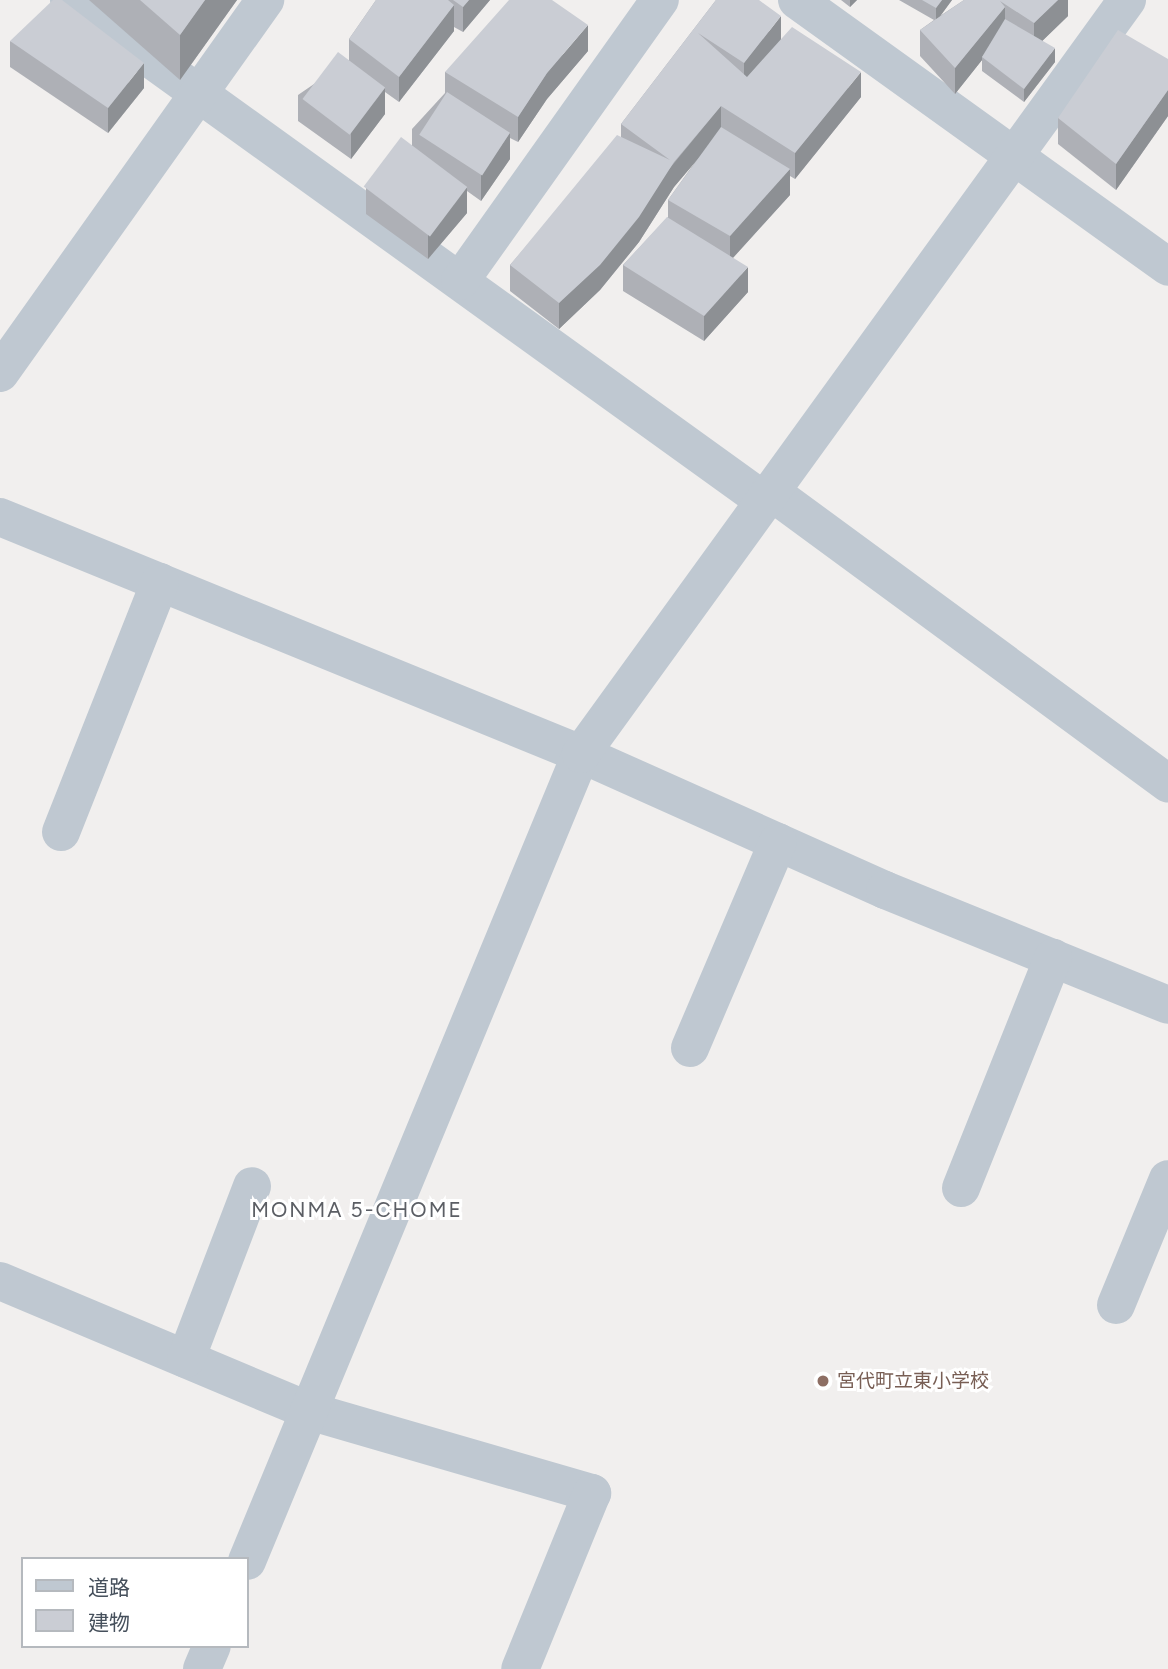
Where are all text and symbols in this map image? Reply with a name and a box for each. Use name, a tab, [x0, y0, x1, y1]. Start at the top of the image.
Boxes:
district label: MONMA 5-CHOME	[253, 1197, 461, 1223]
place label: 宮代町立東小学校	[837, 1370, 989, 1392]
marker: 宮代町立東小学校	[815, 1373, 831, 1389]
legend	[21, 1557, 248, 1648]
text: 道路	[88, 1575, 130, 1600]
text: 建物	[88, 1610, 130, 1635]

